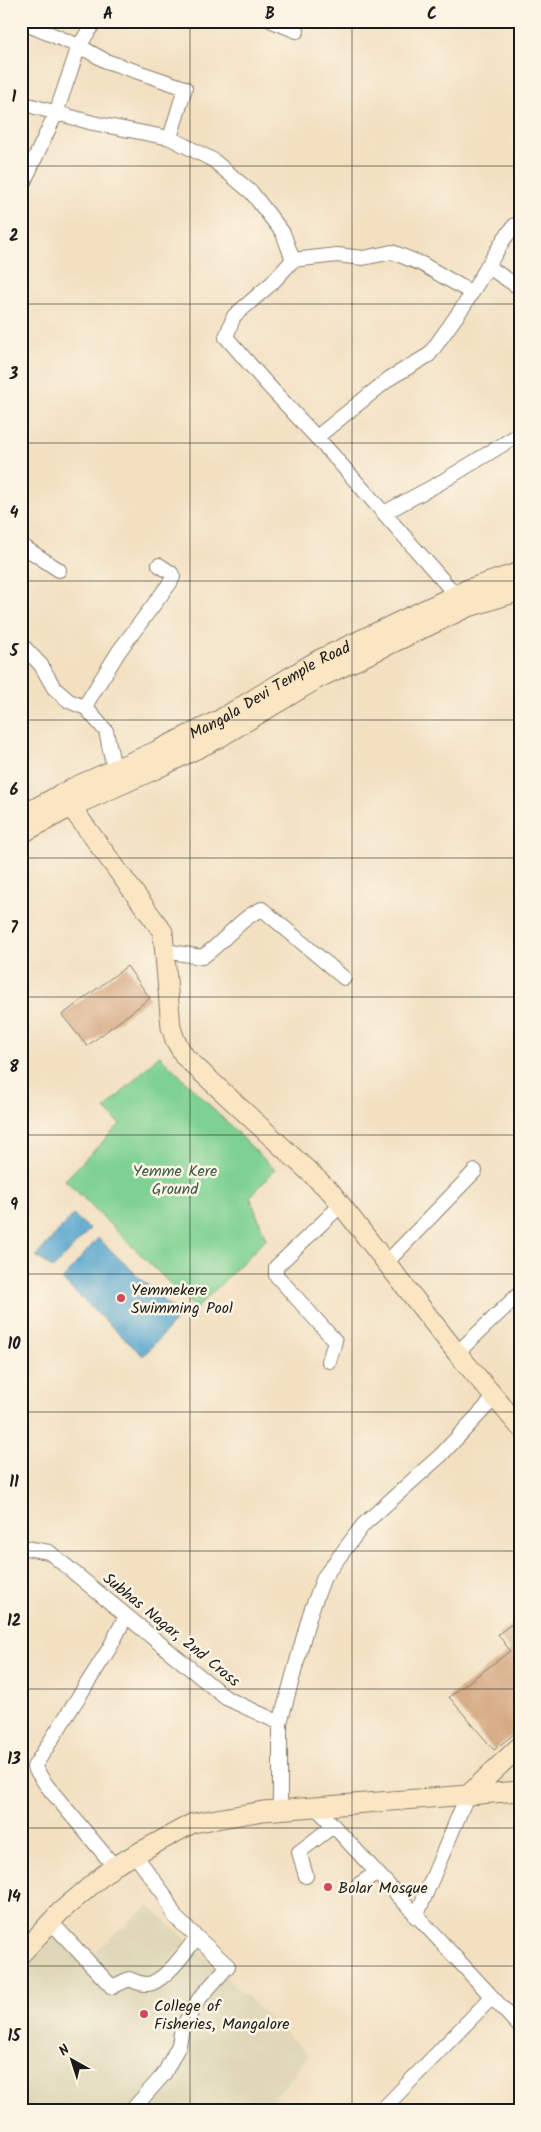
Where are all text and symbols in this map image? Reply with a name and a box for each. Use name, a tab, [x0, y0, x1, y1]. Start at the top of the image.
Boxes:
text: A	[103, 2, 113, 27]
text: B	[265, 2, 275, 27]
text: C	[427, 2, 437, 27]
text: 1	[12, 85, 17, 110]
text: 2	[9, 224, 19, 249]
text: 3	[9, 362, 19, 387]
text: 4	[10, 501, 19, 526]
street label: Mangala Devi Temple Road	[185, 635, 356, 747]
text: 5	[9, 639, 20, 664]
text: 6	[10, 778, 19, 803]
text: 7	[10, 916, 18, 941]
text: 8	[9, 1055, 19, 1080]
park label: Yemme Kere Ground	[133, 1159, 217, 1202]
text: 9	[10, 1193, 18, 1218]
place label: Yemmekere Swimming Pool	[131, 1278, 233, 1321]
marker: Yemmekere Swimming Pool	[115, 1292, 127, 1304]
text: 10	[7, 1332, 21, 1357]
text: 11	[9, 1470, 19, 1495]
street label: Subhas Nagar, 2nd Cross	[97, 1567, 245, 1694]
text: 12	[7, 1609, 21, 1634]
text: 13	[7, 1747, 21, 1772]
place label: Bolar Mosque	[338, 1876, 428, 1901]
marker: Bolar Mosque	[322, 1881, 334, 1893]
text: 14	[7, 1885, 21, 1910]
place label: College of Fisheries, Mangalore	[154, 1994, 289, 2037]
marker: College of Fisheries, Mangalore	[138, 2008, 150, 2020]
text: 15	[8, 2024, 22, 2049]
north arrow	[48, 2034, 98, 2084]
text: N	[54, 2039, 75, 2062]

